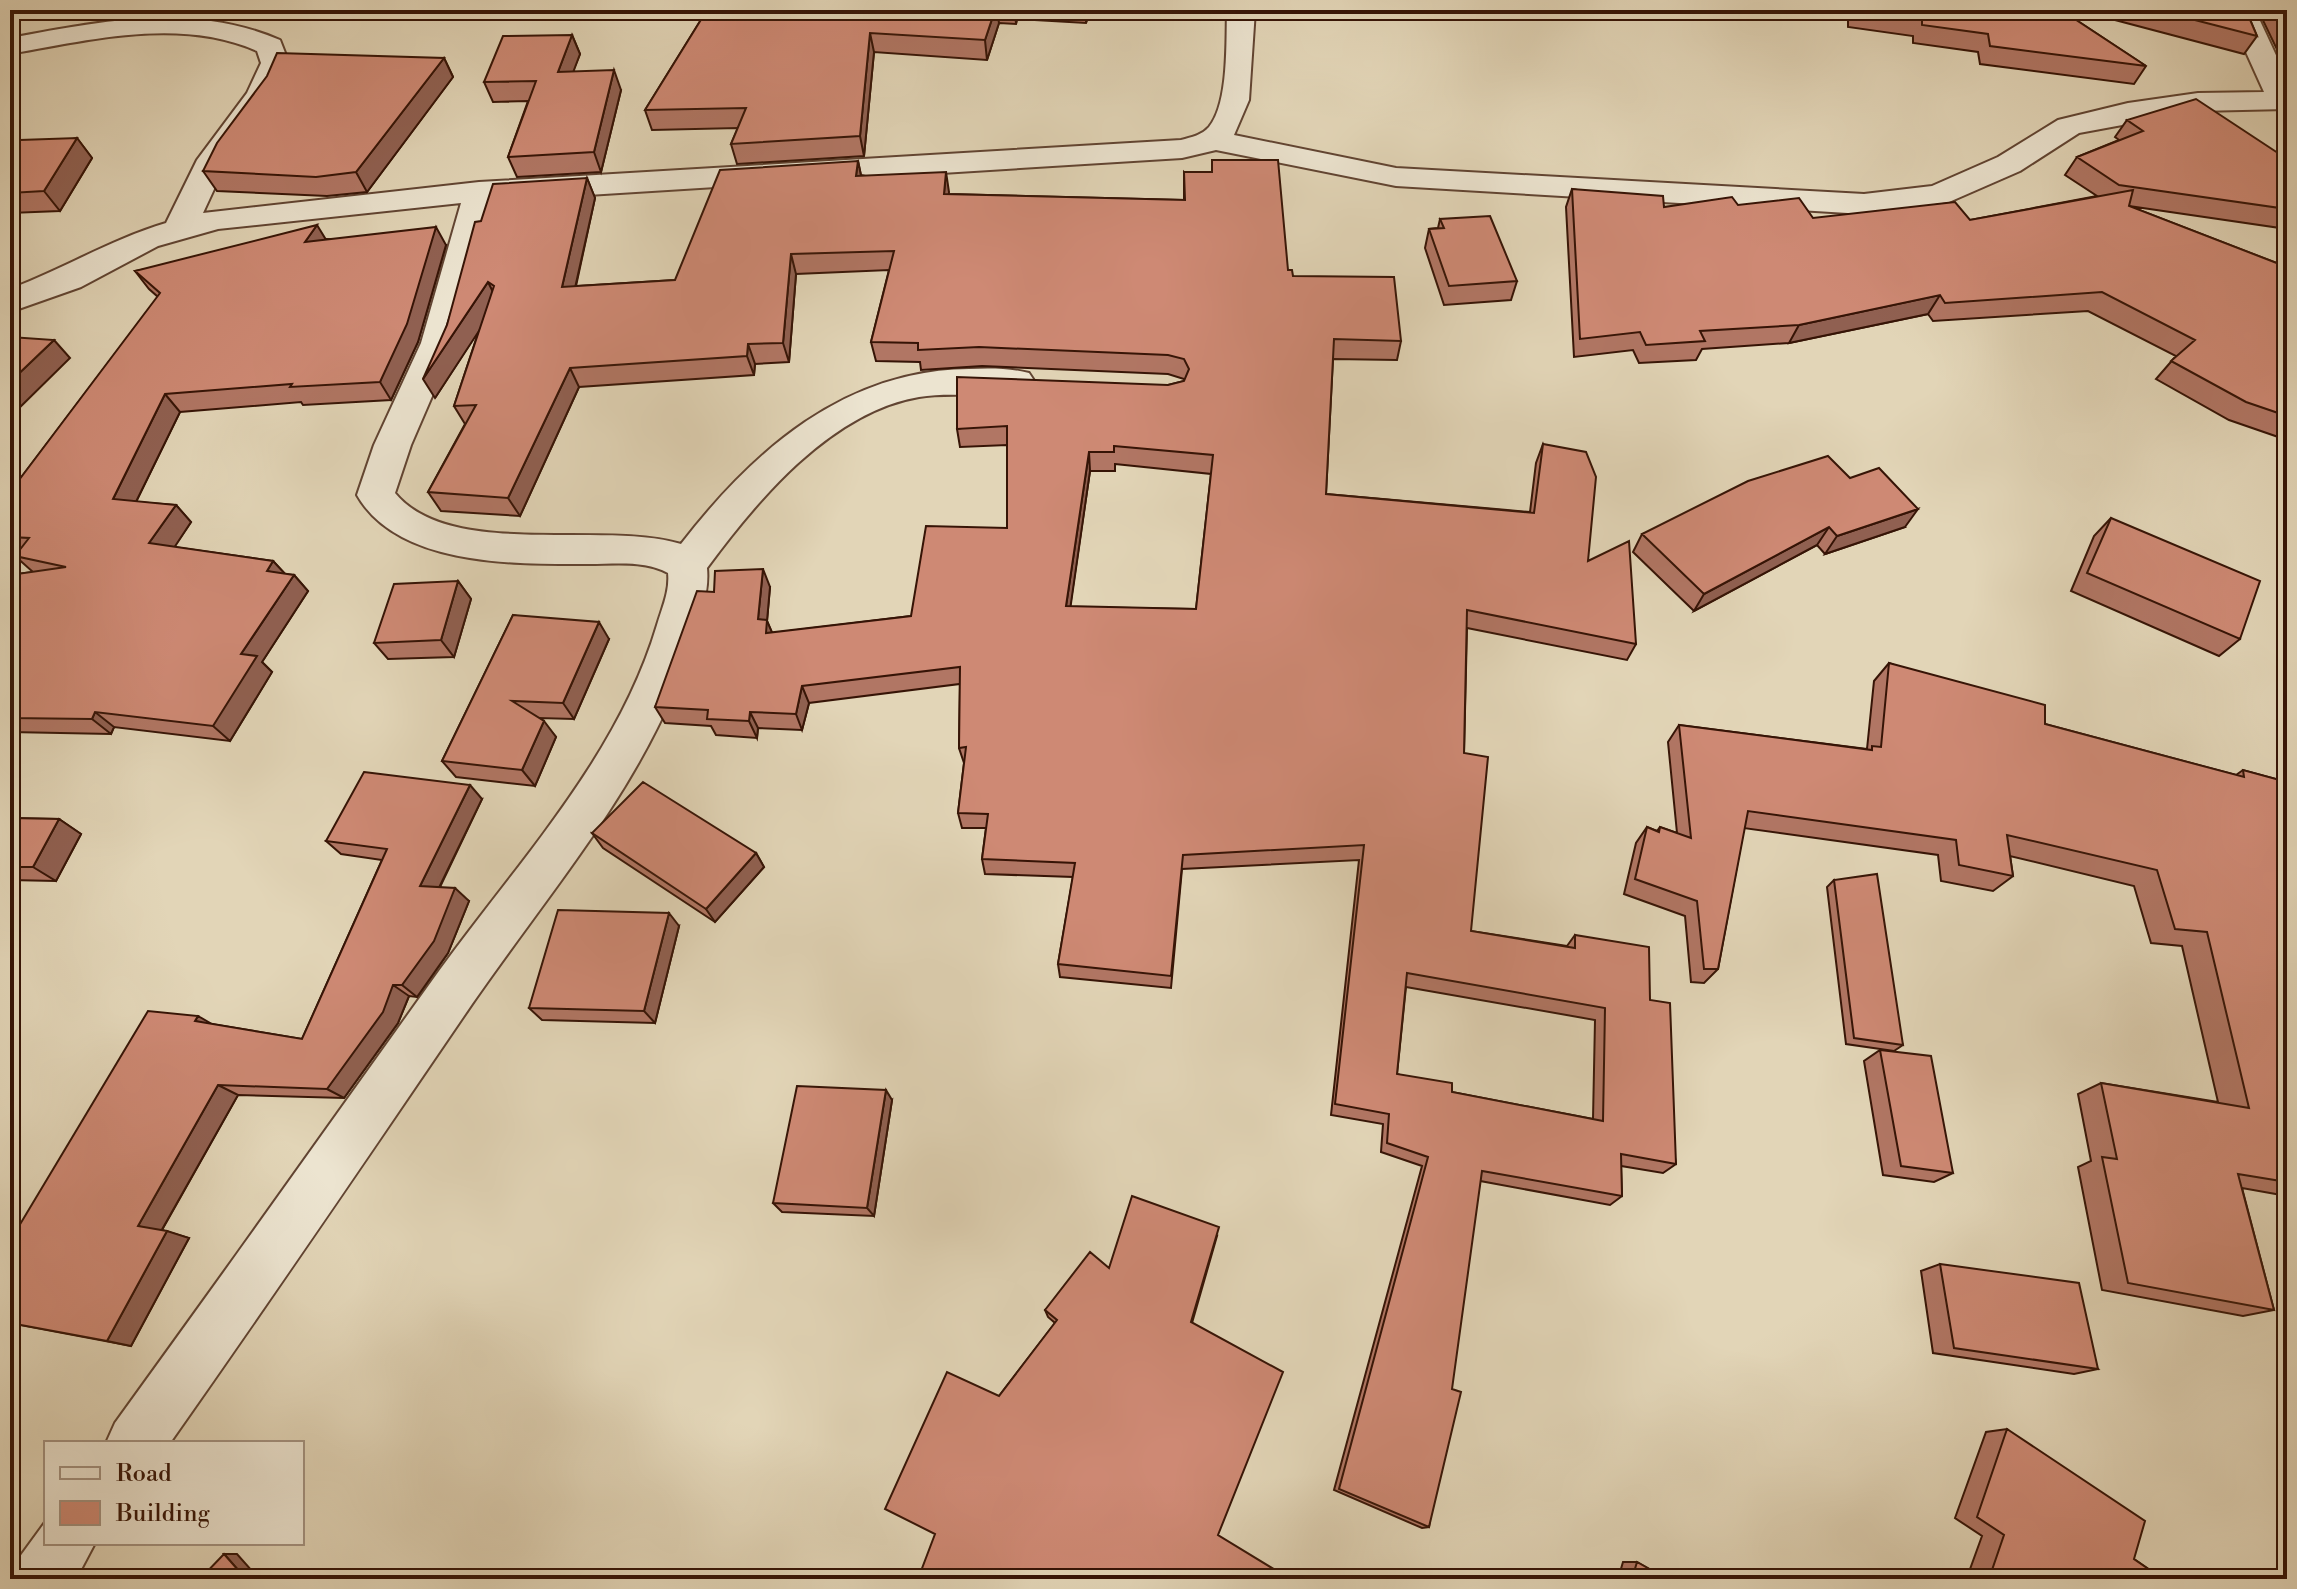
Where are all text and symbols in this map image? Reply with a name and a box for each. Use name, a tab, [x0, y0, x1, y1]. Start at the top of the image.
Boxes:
legend	[44, 1441, 304, 1545]
text: Road	[116, 1459, 172, 1489]
text: Building	[115, 1499, 210, 1529]

